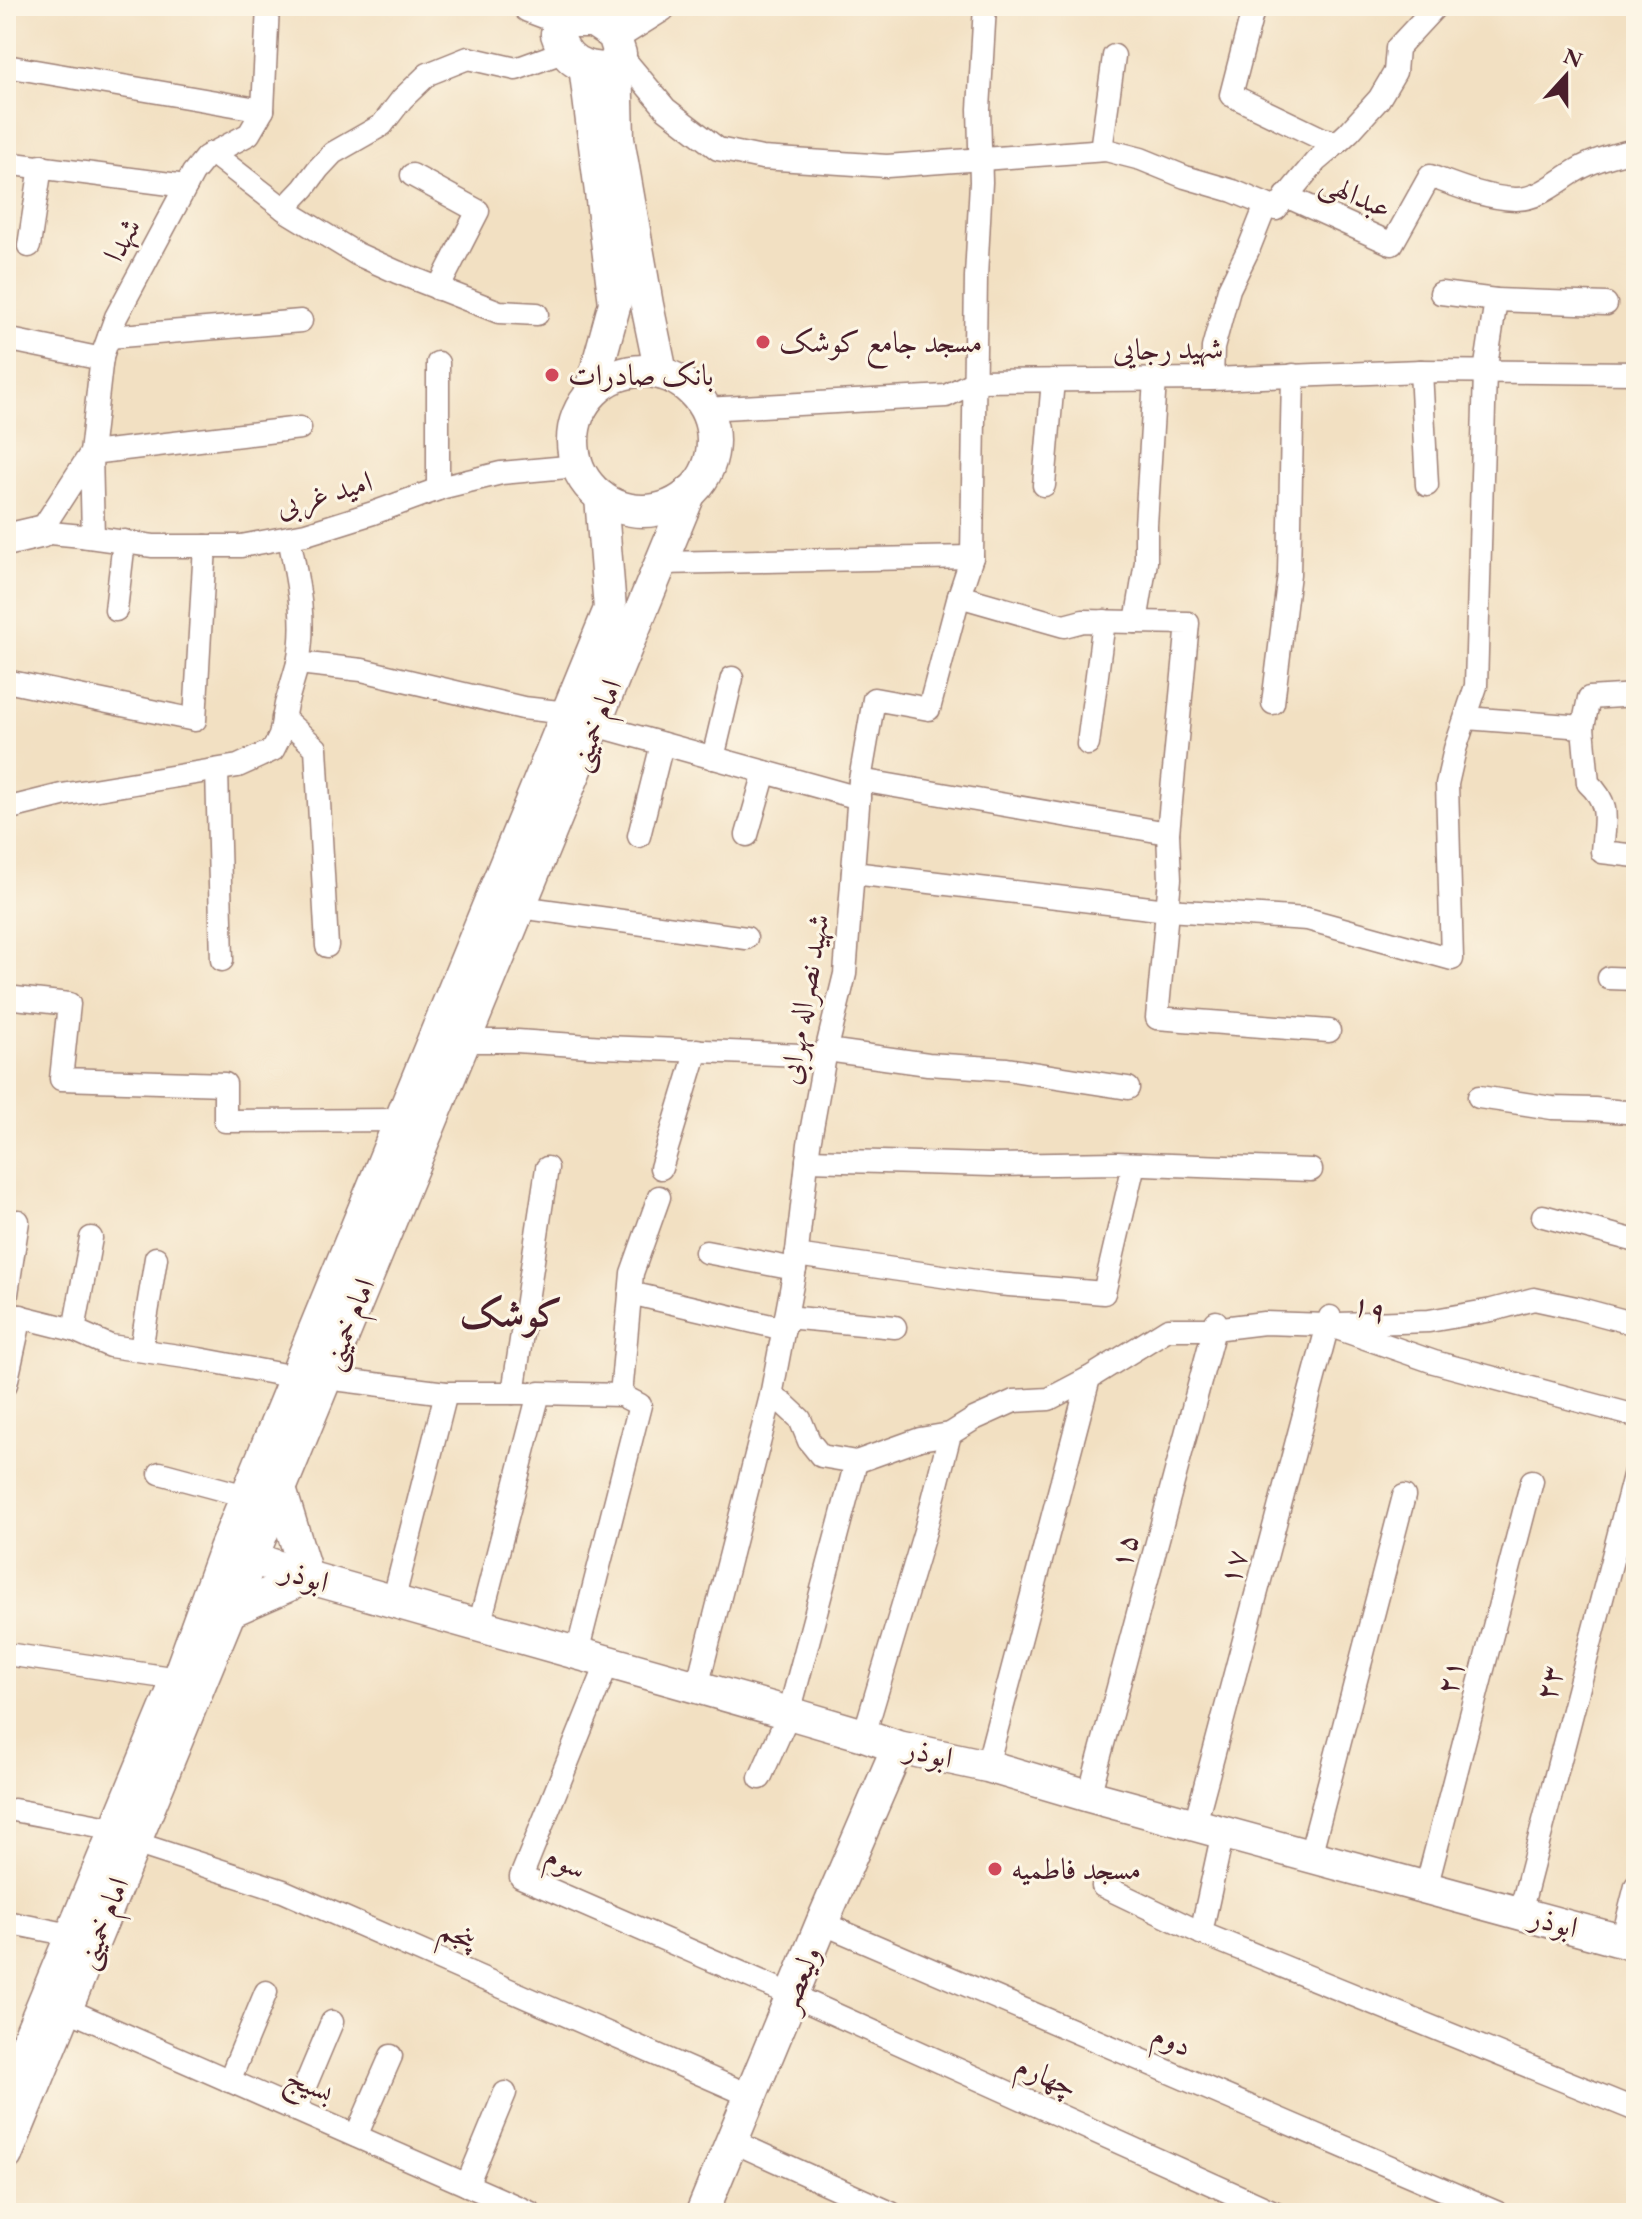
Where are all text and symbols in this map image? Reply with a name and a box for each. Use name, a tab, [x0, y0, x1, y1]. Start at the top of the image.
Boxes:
north arrow	[1526, 36, 1606, 116]
text: N	[1559, 41, 1587, 75]
street label: عبدالهی	[1314, 162, 1398, 228]
street label: شهدا	[94, 211, 149, 269]
place label: مسجد جامع کوشک	[779, 322, 983, 369]
street label: شهید رجایی	[1112, 328, 1224, 370]
marker: مسجد جامع کوشک	[754, 333, 772, 351]
place label: بانک صادرات	[568, 355, 714, 394]
marker: بانک صادرات	[543, 366, 561, 384]
street label: امید غربی	[271, 461, 377, 528]
street label: امام خمینی	[559, 673, 637, 779]
street label: شهید نصراله مهرابی	[769, 911, 840, 1088]
street label: امام خمینی	[312, 1272, 390, 1378]
street label: ۱۹	[1347, 1283, 1393, 1332]
district label: کوشک	[460, 1288, 562, 1338]
street label: ۱۵	[1100, 1529, 1147, 1573]
street label: ۱۷	[1209, 1545, 1256, 1589]
street label: ابوذر	[274, 1549, 334, 1601]
street label: ۲۱	[1426, 1655, 1473, 1699]
street label: ۲۳	[1525, 1661, 1572, 1705]
street label: ابوذر	[898, 1727, 957, 1777]
street label: سوم	[536, 1835, 593, 1894]
place label: مسجد فاطمیه	[1011, 1849, 1141, 1888]
marker: مسجد فاطمیه	[986, 1860, 1004, 1878]
street label: امام خمینی	[66, 1871, 144, 1977]
street label: ابوذر	[1523, 1896, 1582, 1947]
street label: پنجم	[430, 1908, 485, 1968]
street label: ولیعصر	[767, 1940, 830, 2021]
street label: دوم	[1144, 2014, 1198, 2072]
street label: چهارم	[1007, 2045, 1084, 2113]
street label: بسیج	[277, 2056, 340, 2119]

